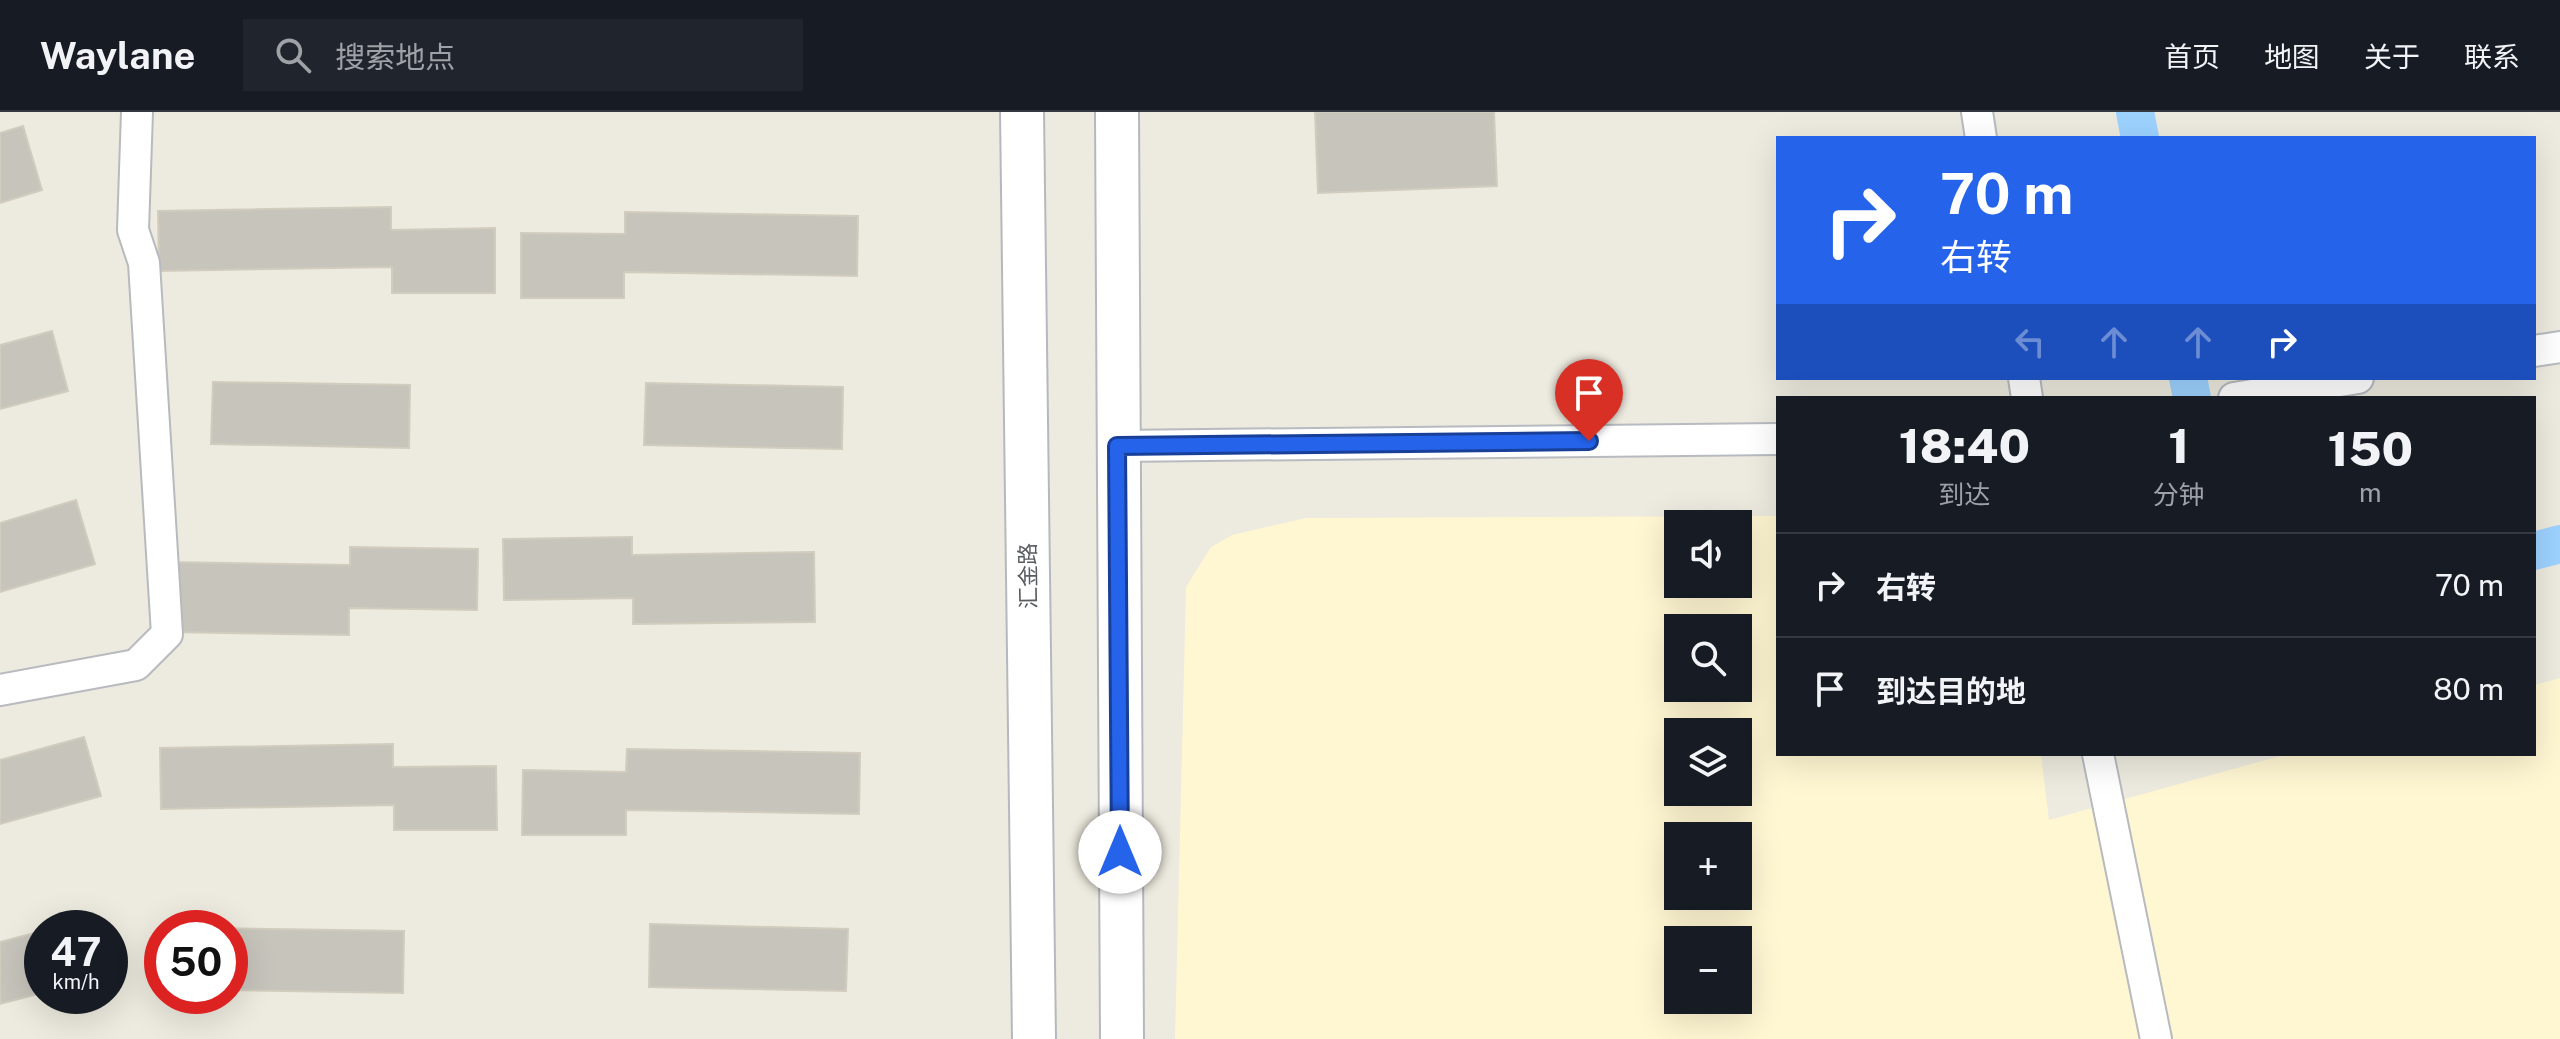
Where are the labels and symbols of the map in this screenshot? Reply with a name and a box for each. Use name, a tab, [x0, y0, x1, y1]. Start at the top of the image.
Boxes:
pin	[1555, 359, 1623, 441]
street label: 汇金路	[1014, 543, 1042, 609]
position arrow	[1078, 810, 1162, 894]
speed limit sign: 50	[144, 910, 248, 1014]

